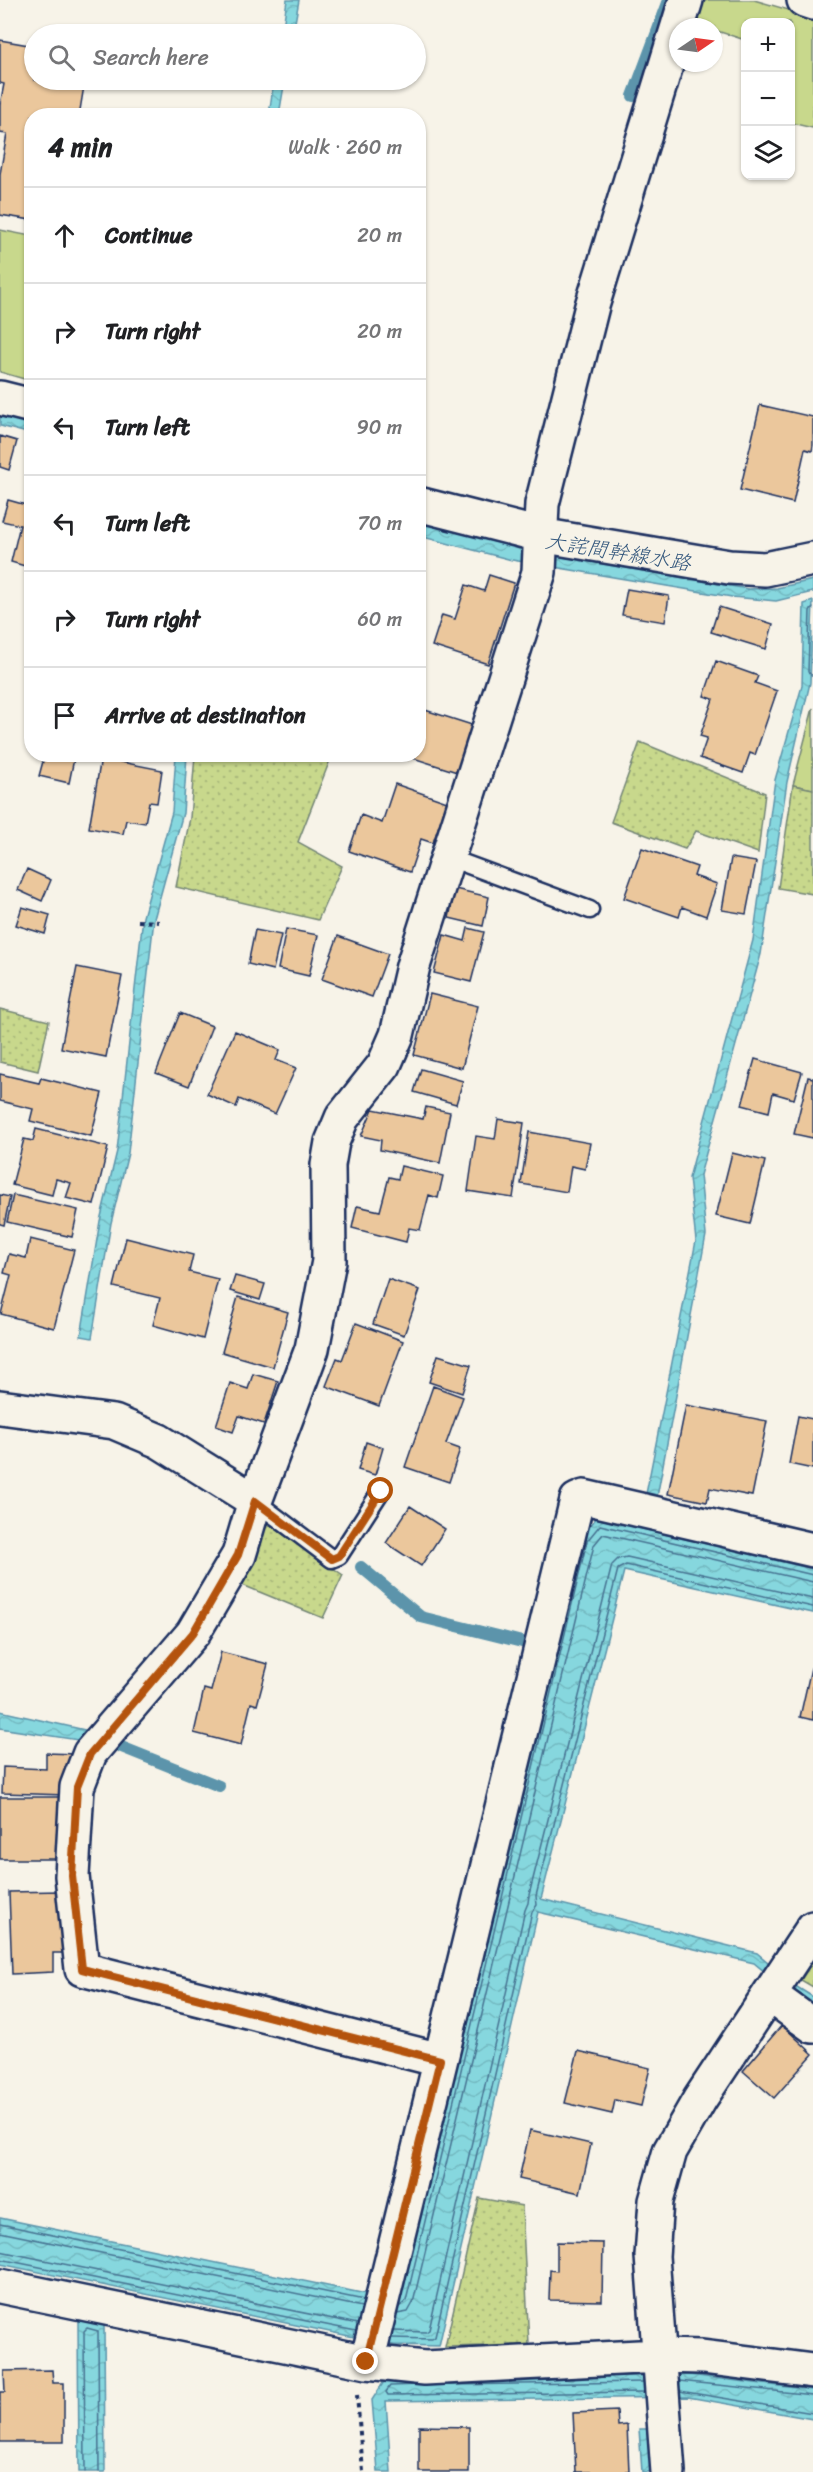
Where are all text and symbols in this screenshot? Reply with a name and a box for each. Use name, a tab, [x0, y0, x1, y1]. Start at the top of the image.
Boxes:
north arrow	[669, 18, 723, 72]
map controls	[741, 18, 795, 180]
button: +	[741, 18, 795, 72]
search box	[24, 24, 426, 90]
text: Search here	[93, 38, 209, 77]
icon: search	[45, 41, 78, 74]
button: −	[741, 72, 795, 126]
text: 4 min	[48, 124, 112, 170]
button: layers	[741, 126, 795, 180]
text: Walk · 260 m	[288, 130, 402, 165]
text: Continue	[105, 216, 193, 255]
text: 20 m	[357, 218, 402, 253]
icon: ahead	[48, 219, 81, 252]
text: Turn right	[105, 312, 200, 351]
text: 20 m	[357, 314, 402, 349]
icon: right	[48, 315, 81, 348]
text: Turn left	[105, 408, 190, 447]
text: 90 m	[357, 410, 402, 445]
icon: left	[48, 411, 81, 444]
text: Turn left	[105, 504, 190, 543]
text: 70 m	[357, 506, 402, 541]
icon: left	[48, 507, 81, 540]
water label: 大詫間幹線水路	[542, 522, 695, 582]
text: Turn right	[105, 600, 200, 639]
text: 60 m	[357, 602, 402, 637]
icon: right	[48, 603, 81, 636]
text: Arrive at destination	[105, 696, 306, 735]
icon: arrive	[48, 699, 81, 732]
route start	[367, 1477, 393, 1503]
route end	[352, 2348, 378, 2374]

